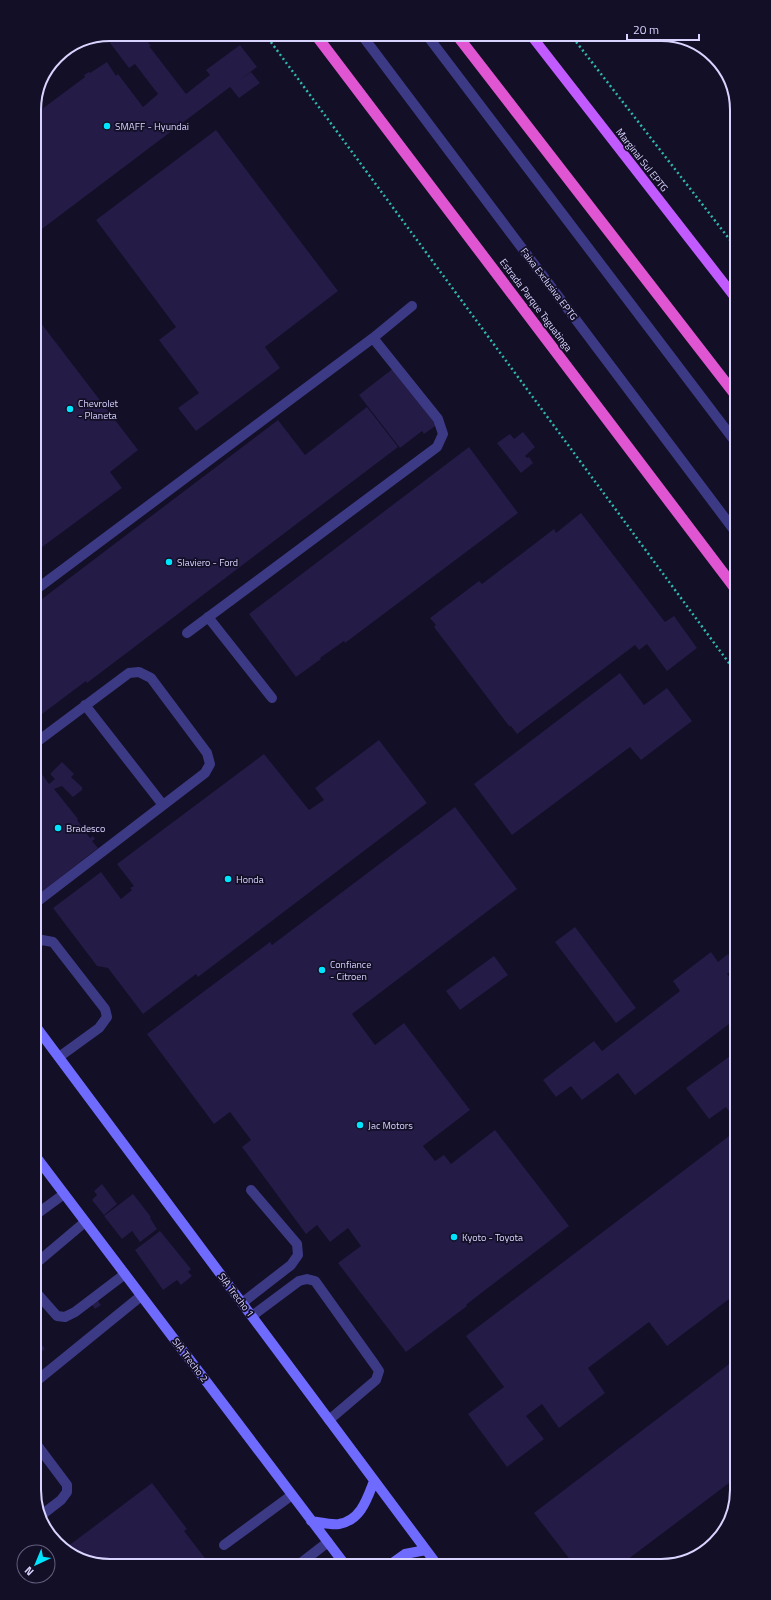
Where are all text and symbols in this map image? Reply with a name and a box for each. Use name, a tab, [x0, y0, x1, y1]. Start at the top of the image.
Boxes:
scale bar	[627, 16, 699, 42]
text: 20 m	[633, 20, 659, 39]
place label: SMAFF - Hyundai	[115, 119, 189, 134]
marker: SMAFF - Hyundai	[102, 121, 112, 131]
street label: Marginal Sul EPTG	[612, 125, 672, 195]
street label: Faixa Exclusiva EPTG	[517, 245, 581, 323]
street label: Estrada Parque Taguatinga	[496, 255, 576, 355]
place label: Chevrolet - Planeta	[78, 396, 119, 423]
marker: Chevrolet - Planeta	[65, 404, 75, 414]
place label: Slaviero - Ford	[177, 555, 238, 570]
marker: Slaviero - Ford	[164, 557, 174, 567]
place label: Bradesco	[66, 821, 105, 836]
marker: Bradesco	[53, 823, 63, 833]
place label: Honda	[236, 872, 264, 887]
marker: Honda	[223, 874, 233, 884]
place label: Confiance - Citroen	[330, 957, 371, 984]
marker: Confiance - Citroen	[317, 965, 327, 975]
place label: Jac Motors	[368, 1118, 413, 1133]
marker: Jac Motors	[355, 1120, 365, 1130]
place label: Kyoto - Toyota	[462, 1230, 523, 1245]
marker: Kyoto - Toyota	[449, 1232, 459, 1242]
street label: SIA Trecho 1	[214, 1270, 258, 1320]
street label: SIA Trecho 2	[168, 1335, 212, 1385]
north arrow	[16, 1544, 56, 1584]
text: N	[21, 1563, 37, 1580]

